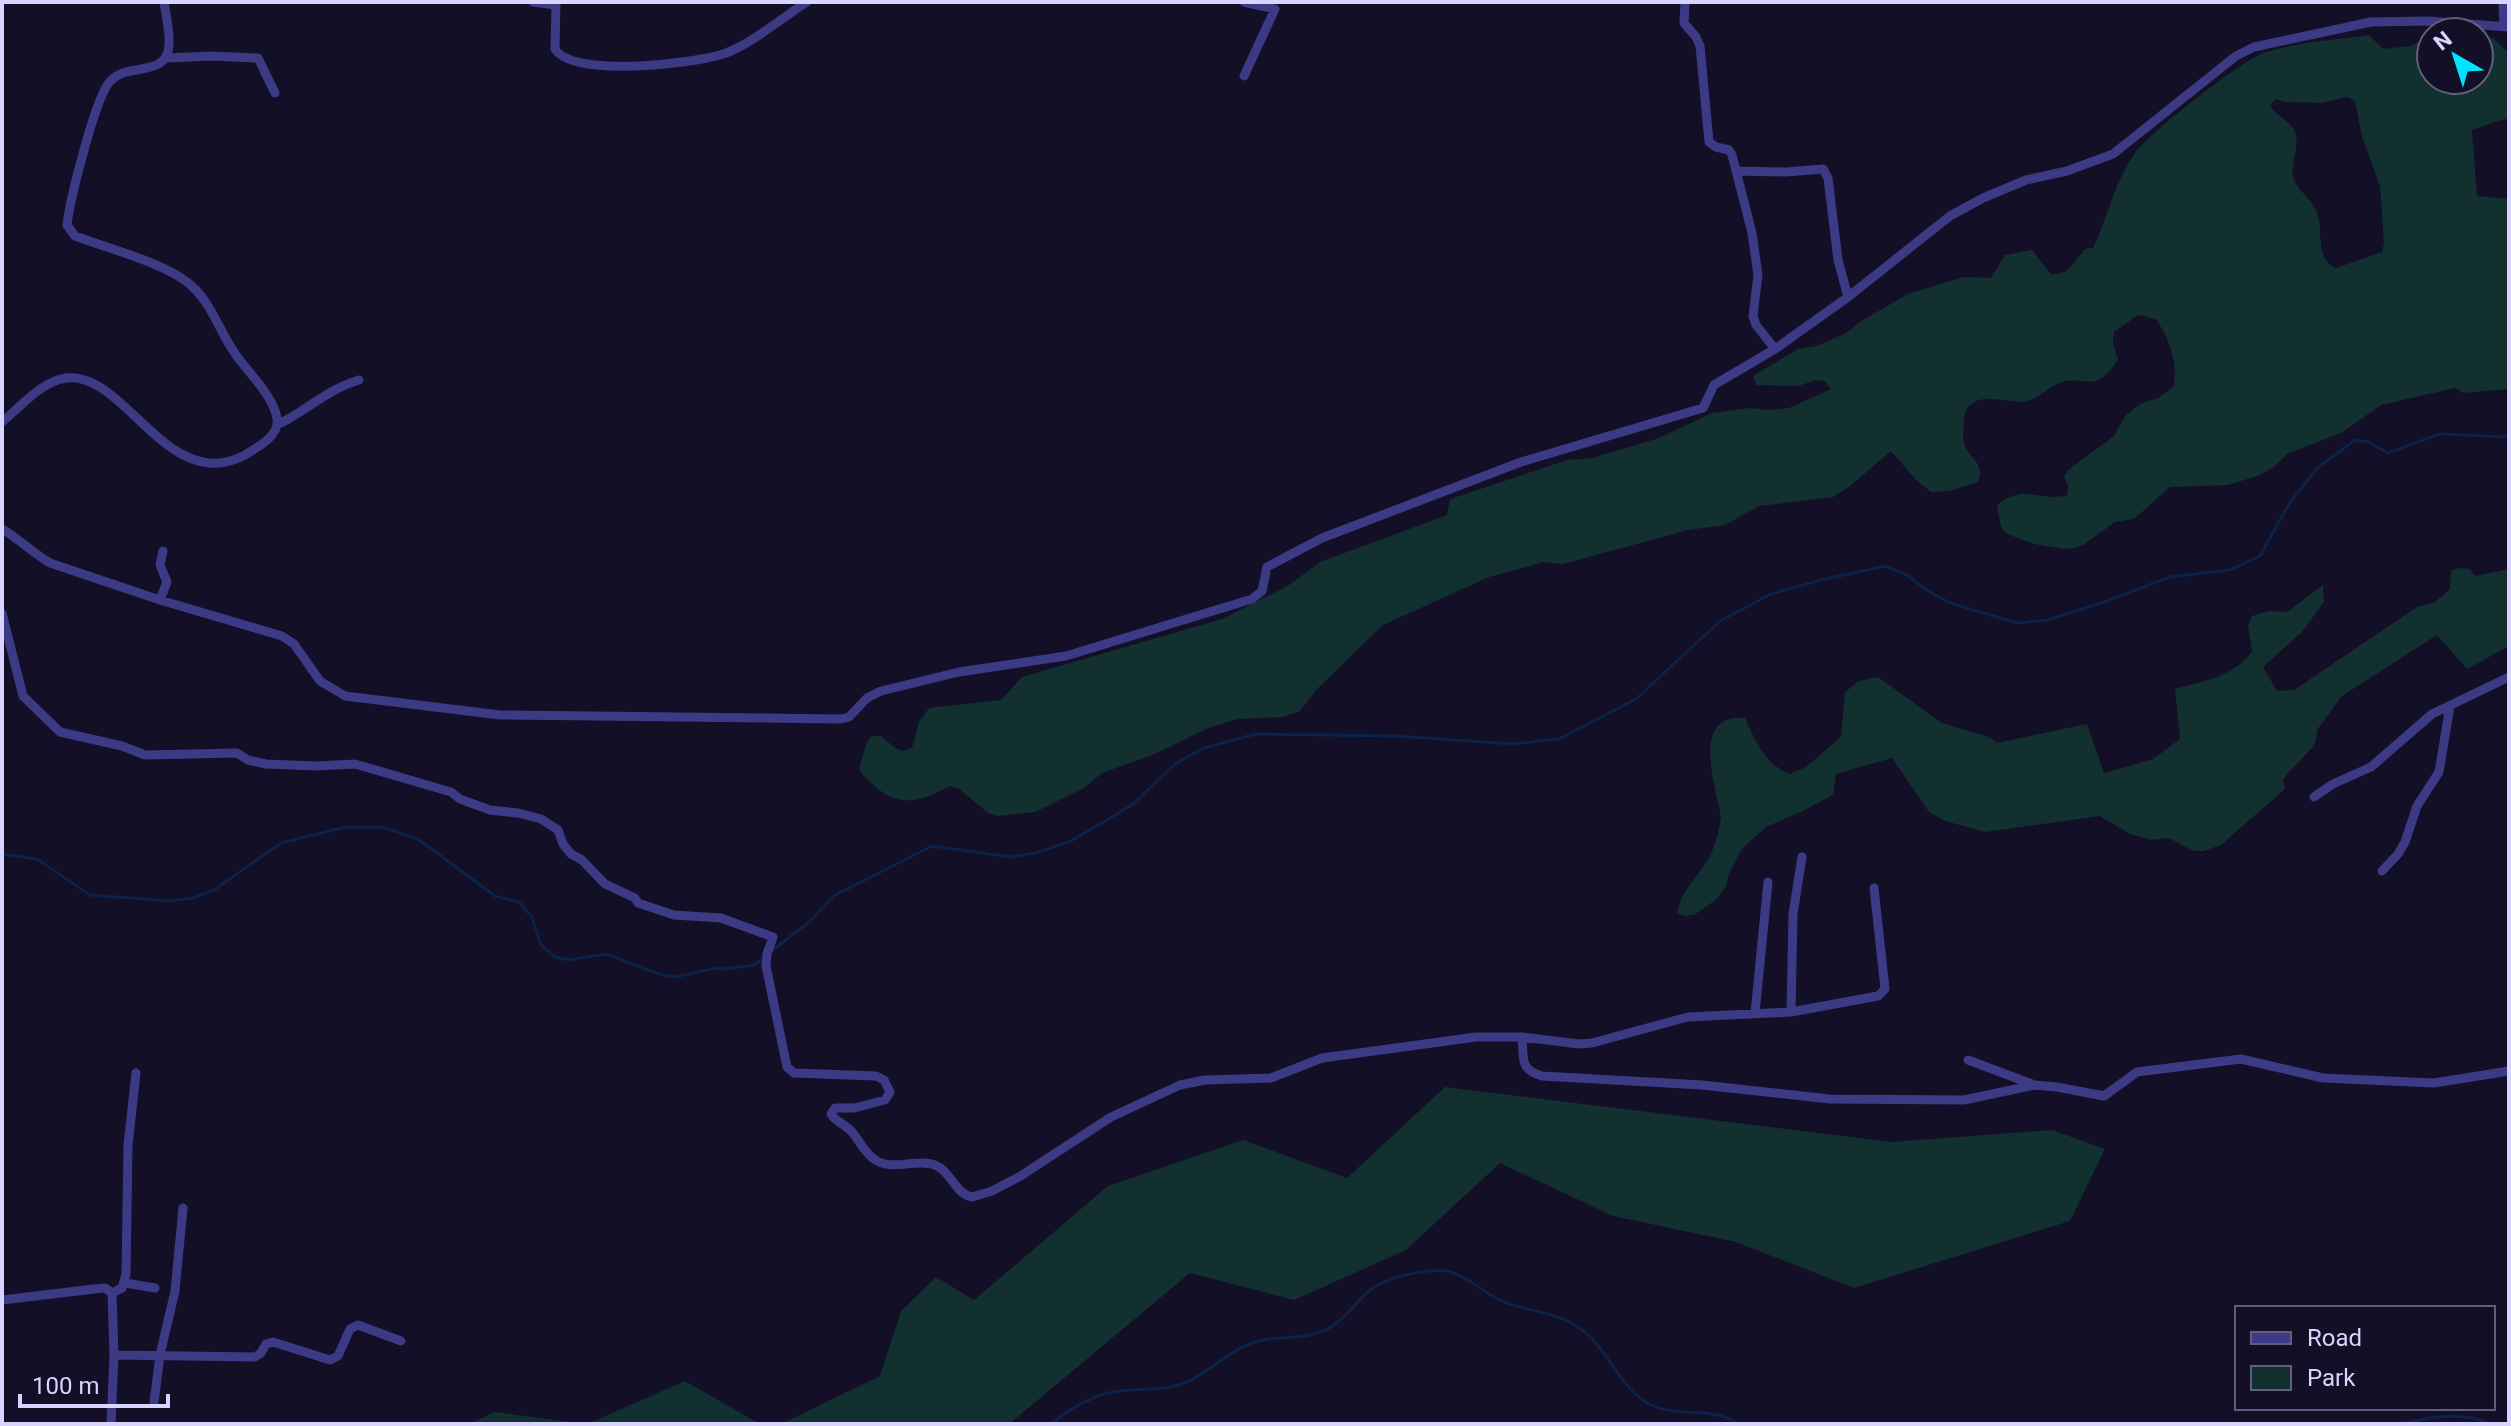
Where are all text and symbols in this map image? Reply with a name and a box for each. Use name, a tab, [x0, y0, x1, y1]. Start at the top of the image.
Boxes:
north arrow	[2415, 16, 2495, 96]
text: N	[2429, 26, 2457, 55]
legend	[2235, 1306, 2495, 1410]
text: Road	[2307, 1324, 2362, 1352]
scale bar	[20, 1358, 168, 1408]
text: Park	[2307, 1364, 2356, 1392]
text: 100 m	[32, 1372, 99, 1400]

